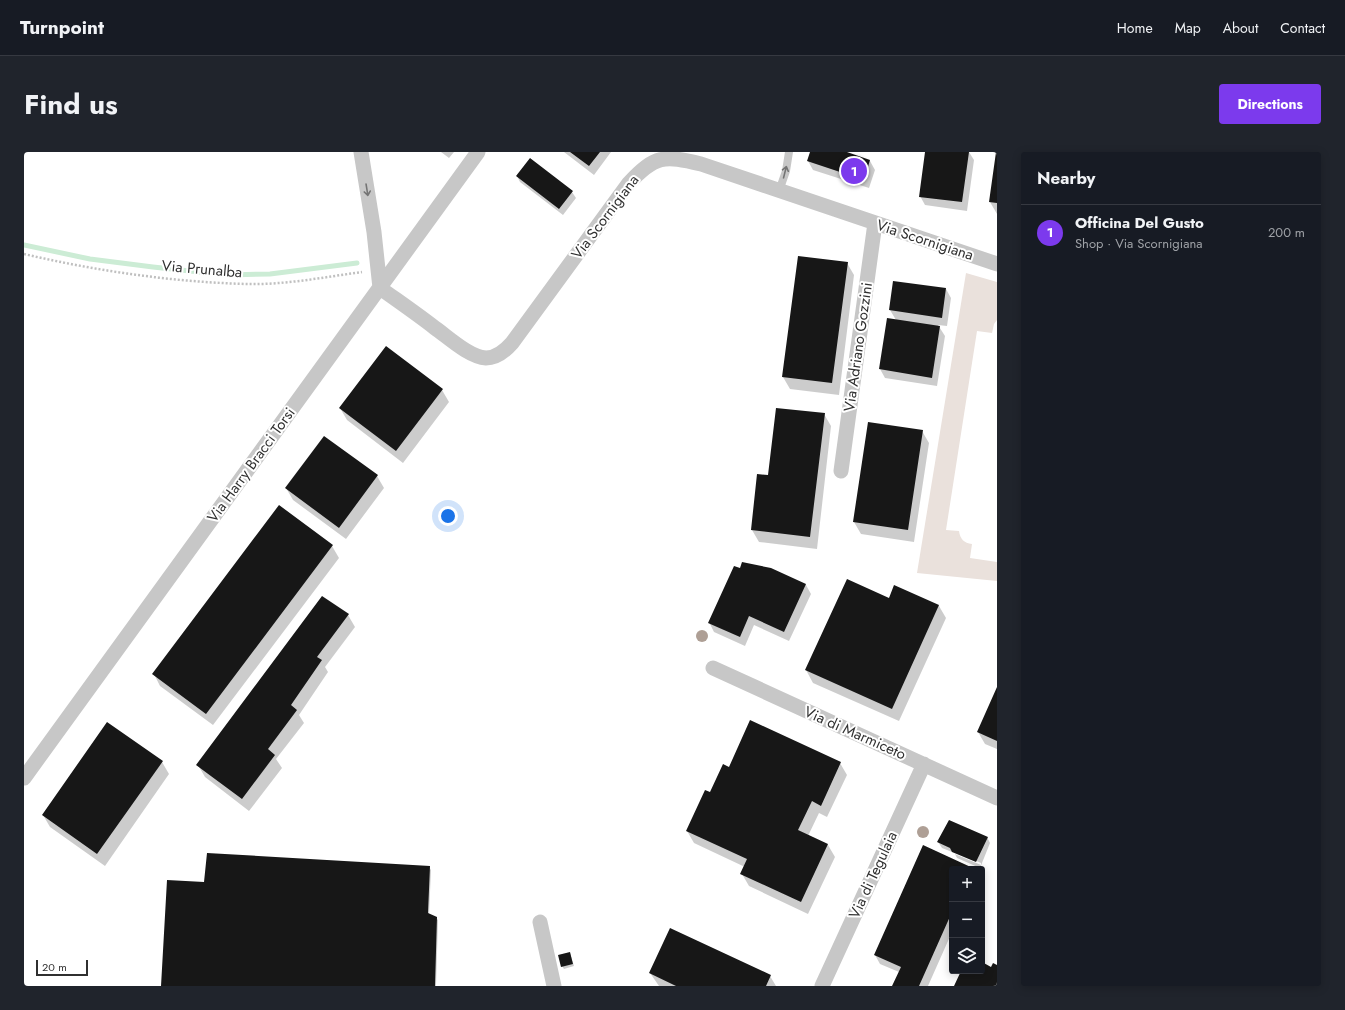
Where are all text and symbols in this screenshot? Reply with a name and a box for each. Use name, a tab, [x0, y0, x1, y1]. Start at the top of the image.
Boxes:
text: Turnpoint	[20, 14, 104, 41]
text: Home	[1117, 18, 1153, 38]
text: Map	[1175, 18, 1201, 38]
text: About	[1223, 18, 1258, 38]
text: Contact	[1280, 18, 1325, 38]
text: Find us	[24, 84, 118, 125]
button: Directions	[1219, 84, 1321, 124]
pin: 1	[841, 156, 867, 186]
one-way arrow	[782, 166, 789, 179]
text: Nearby	[1037, 166, 1095, 190]
street label: Via Scornigiana	[566, 170, 644, 264]
one-way arrow	[364, 184, 372, 197]
text: Officina Del Gusto	[1075, 212, 1204, 234]
street label: Via Scornigiana	[874, 214, 976, 266]
text: 1	[1047, 223, 1053, 242]
text: 200 m	[1268, 223, 1305, 242]
text: Shop · Via Scornigiana	[1075, 234, 1203, 253]
street label: Via Prunalba	[161, 255, 243, 283]
street label: Via Adriano Gozzini	[838, 281, 878, 413]
street label: Via Harry Bracci Torsi	[202, 403, 300, 527]
your location	[438, 506, 458, 526]
street label: Via di Marmiceto	[801, 701, 909, 765]
street label: Via di Tegulaia	[843, 828, 903, 922]
map controls	[949, 866, 985, 974]
button: +	[949, 866, 985, 902]
button: −	[949, 902, 985, 938]
button: layers	[949, 938, 985, 974]
scale bar	[36, 958, 88, 977]
text: 20 m	[42, 959, 67, 975]

